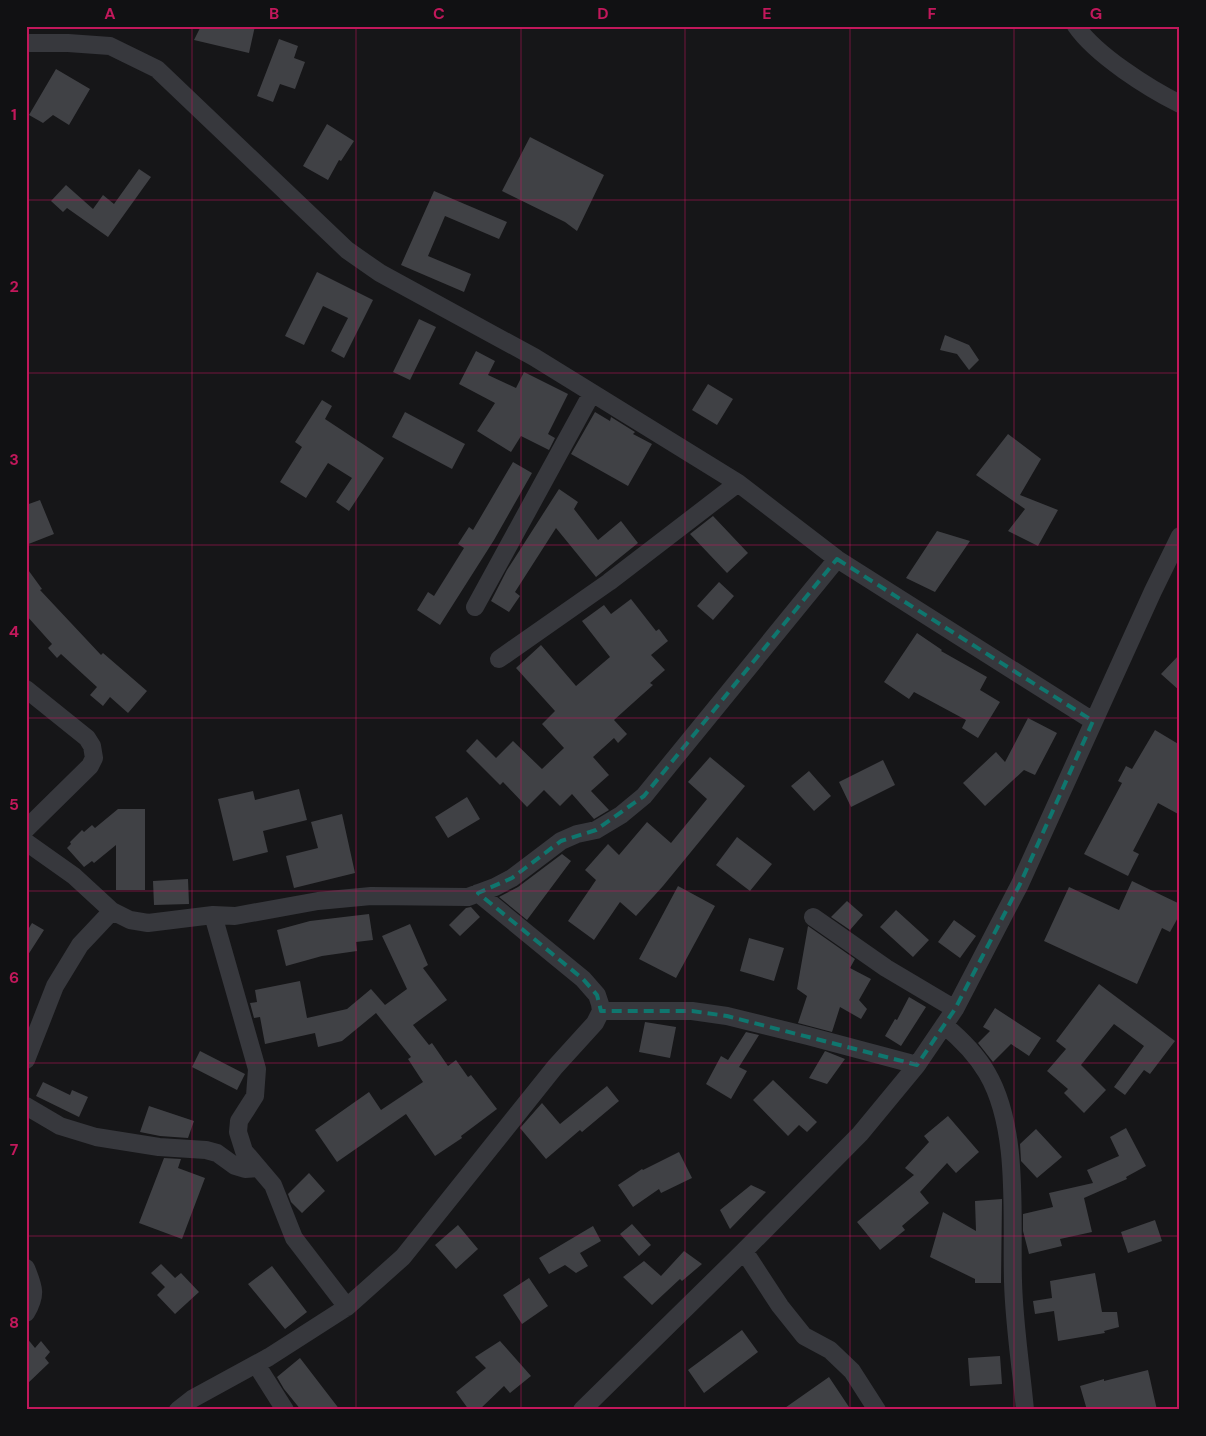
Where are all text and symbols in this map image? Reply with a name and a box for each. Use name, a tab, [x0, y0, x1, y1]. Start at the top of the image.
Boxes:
text: A	[104, 3, 116, 24]
text: B	[269, 3, 279, 24]
text: C	[433, 3, 445, 24]
text: D	[597, 3, 609, 24]
text: E	[762, 3, 772, 24]
text: F	[928, 3, 937, 24]
text: G	[1090, 3, 1102, 24]
text: 1	[11, 104, 17, 125]
text: 2	[9, 276, 19, 297]
text: 3	[9, 449, 19, 470]
text: 4	[9, 621, 19, 642]
text: 5	[9, 794, 19, 815]
text: 6	[9, 967, 19, 988]
text: 7	[10, 1139, 19, 1160]
text: 8	[9, 1312, 19, 1333]

